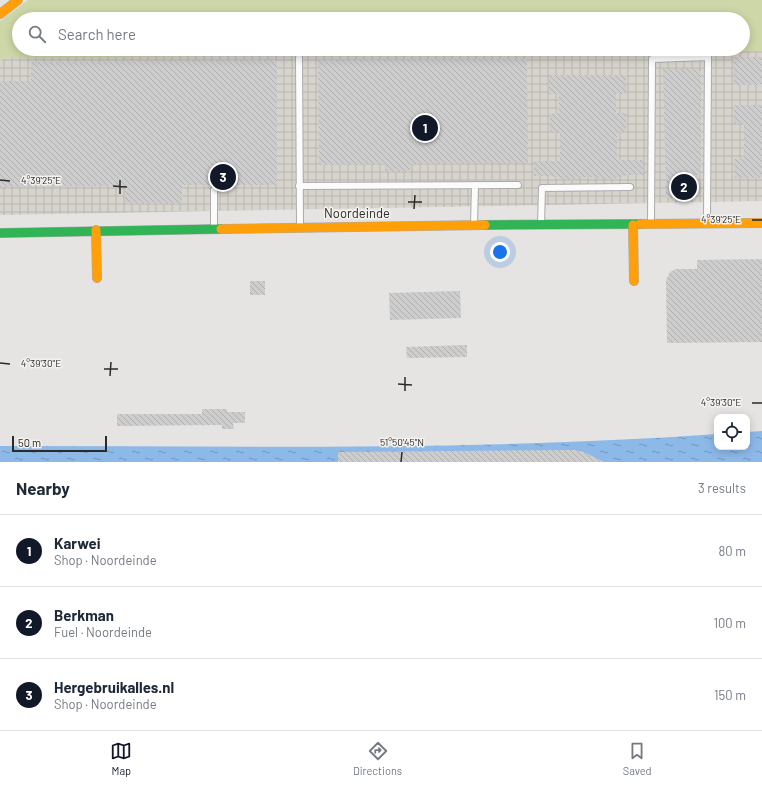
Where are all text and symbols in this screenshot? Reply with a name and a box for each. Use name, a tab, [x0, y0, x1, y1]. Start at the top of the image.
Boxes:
search box	[12, 12, 750, 56]
icon: search	[26, 23, 48, 45]
text: Search here	[58, 25, 136, 43]
pin: 1	[412, 113, 438, 143]
pin: 3	[210, 162, 236, 192]
pin: 2	[671, 172, 697, 202]
text: 4°39'25"E	[21, 174, 61, 186]
street label: Noordeinde	[324, 205, 390, 221]
text: 4°39'25"E	[701, 213, 741, 225]
your location	[490, 242, 510, 262]
text: 4°39'30"E	[21, 357, 61, 369]
text: 4°39'30"E	[701, 396, 741, 408]
map controls	[714, 414, 750, 450]
button: locate	[714, 414, 750, 450]
scale bar	[12, 434, 107, 453]
text: 50 m	[18, 436, 41, 449]
text: 51°50'45"N	[380, 436, 424, 448]
text: Nearby	[16, 478, 70, 498]
text: 3 results	[698, 480, 746, 496]
text: Karwei	[54, 534, 101, 552]
text: 1	[27, 543, 31, 559]
text: 80 m	[719, 543, 746, 559]
text: Shop · Noordeinde	[54, 552, 157, 568]
text: Berkman	[54, 606, 114, 624]
text: 2	[25, 615, 33, 631]
text: 100 m	[713, 615, 746, 631]
text: Fuel · Noordeinde	[54, 624, 152, 640]
text: Hergebruikalles.nl	[54, 678, 174, 696]
text: 3	[25, 687, 33, 703]
text: 150 m	[714, 687, 746, 703]
text: Shop · Noordeinde	[54, 696, 157, 712]
tab: Map	[110, 740, 132, 777]
tab: Directions	[353, 740, 402, 777]
tab: Saved	[623, 740, 652, 777]

